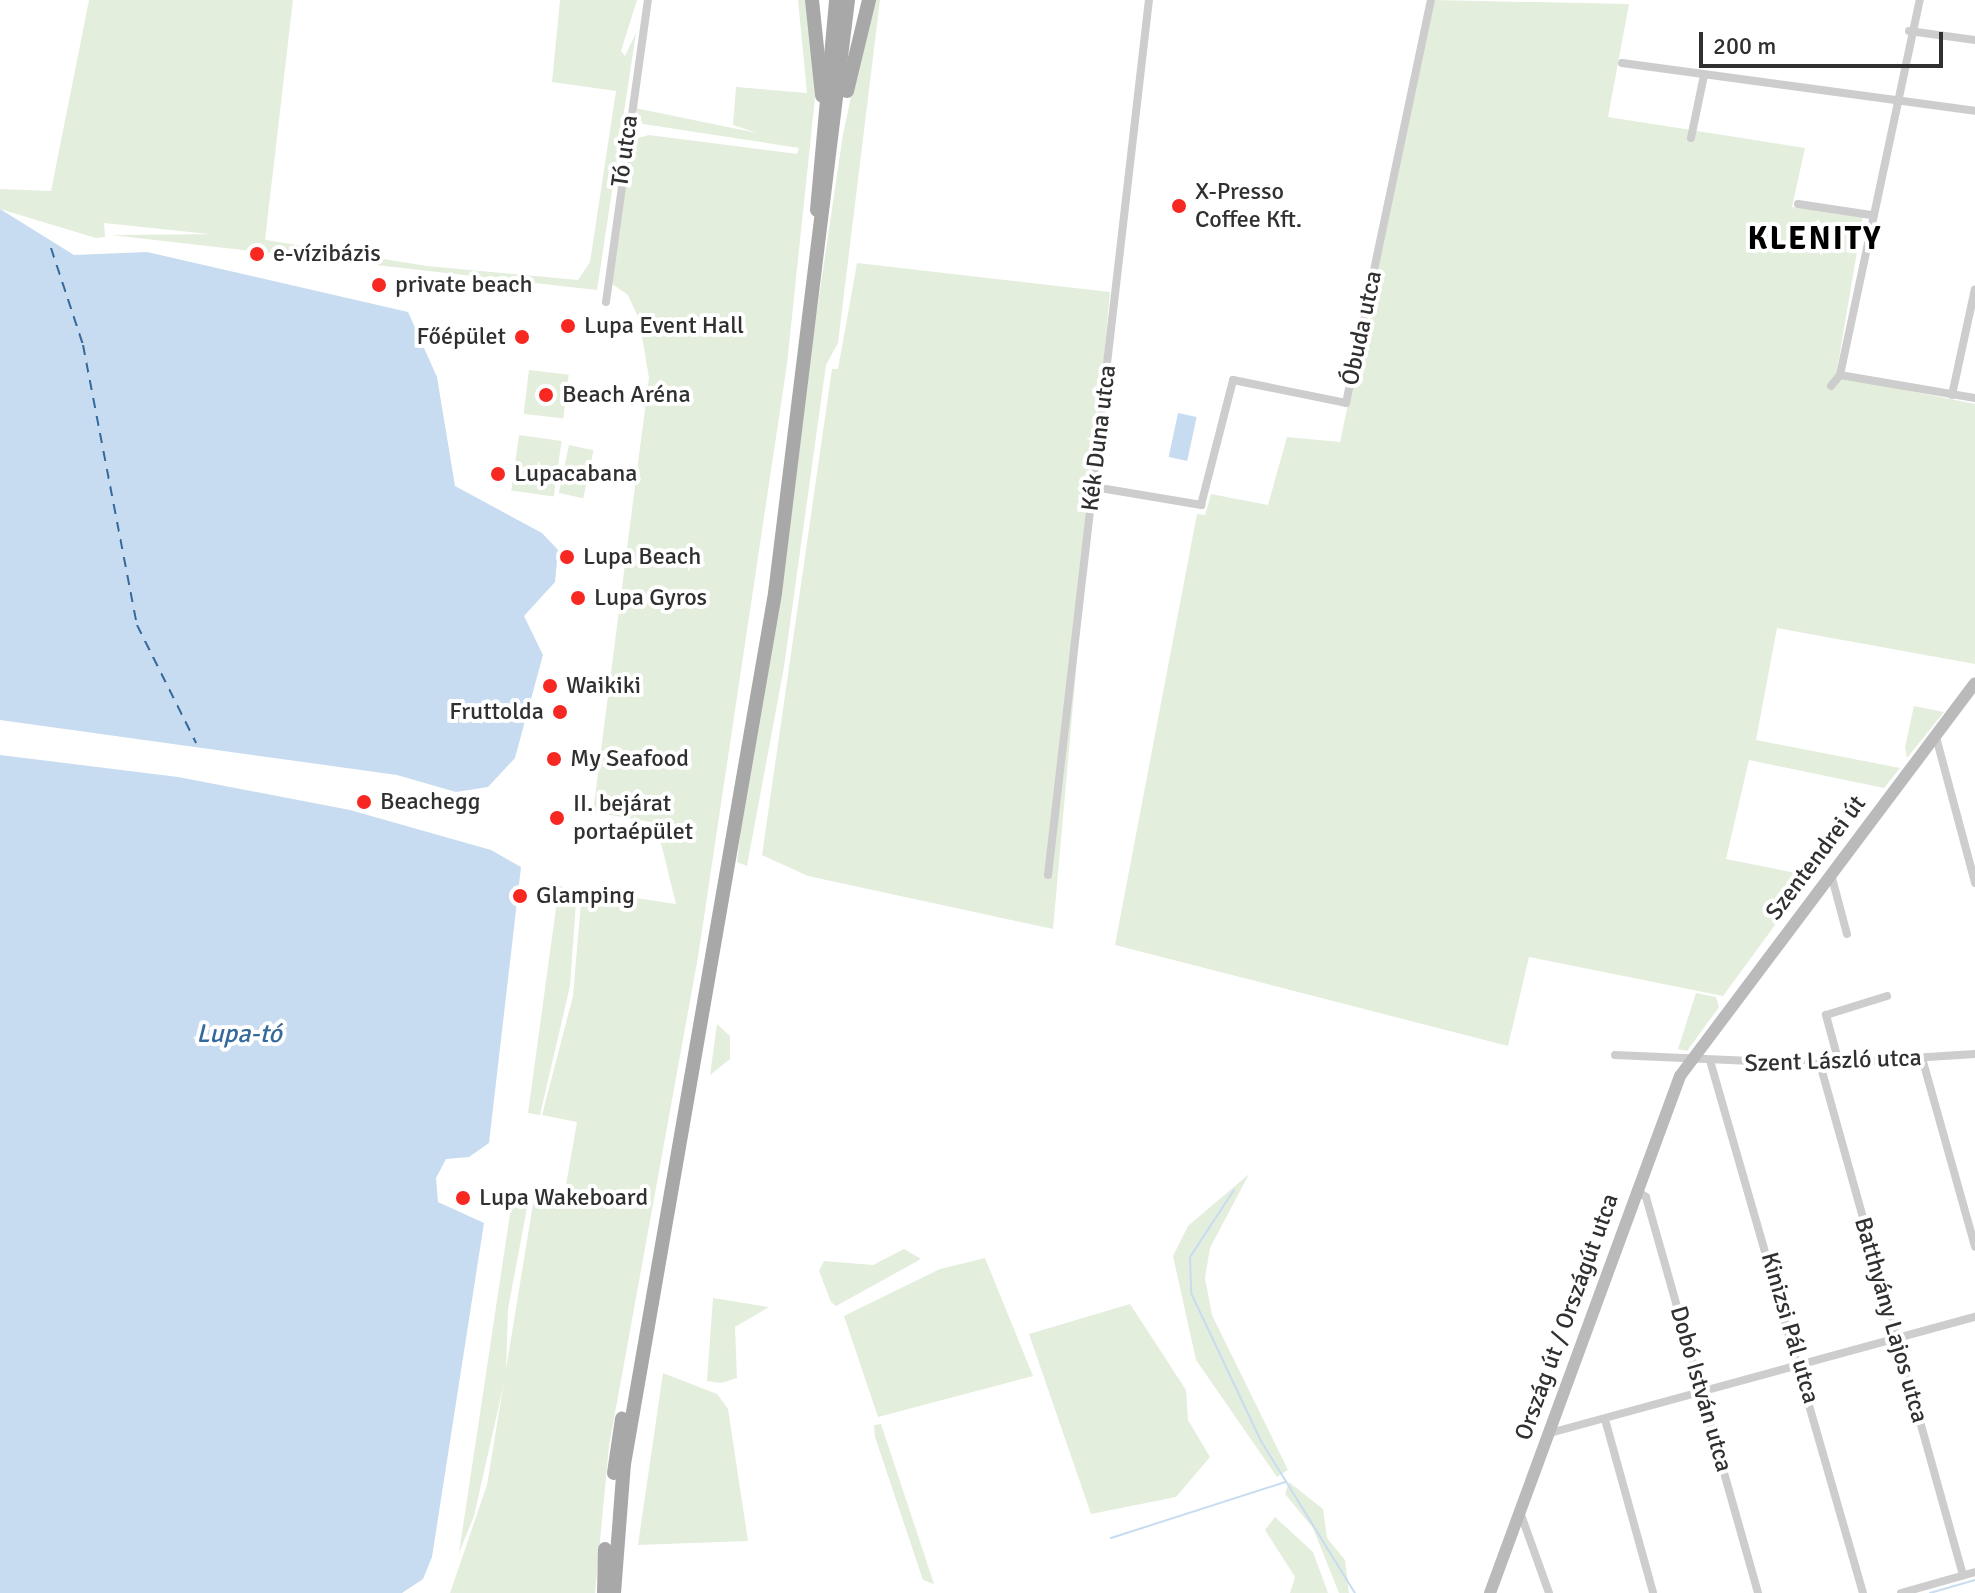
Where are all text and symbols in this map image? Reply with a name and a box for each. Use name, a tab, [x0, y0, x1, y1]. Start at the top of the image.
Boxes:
scale bar	[1703, 16, 1947, 66]
text: 200 m	[1713, 31, 1776, 61]
street label: Tó utca	[606, 113, 644, 189]
place label: X-Presso Coffee Kft.	[1195, 178, 1302, 234]
marker: X-Presso Coffee Kft.	[1170, 197, 1188, 215]
district label: KLENITY	[1748, 220, 1882, 258]
place label: e-vízibázis	[273, 240, 381, 268]
marker: e-vízibázis	[248, 245, 266, 263]
street label: Óbuda utca	[1336, 268, 1388, 388]
place label: private beach	[395, 271, 533, 299]
marker: private beach	[370, 276, 388, 294]
place label: Lupa Event Hall	[584, 312, 744, 340]
marker: Lupa Event Hall	[559, 317, 577, 335]
place label: Főépület	[417, 323, 506, 351]
marker: Főépület	[513, 328, 531, 346]
street label: Kék Duna utca	[1076, 363, 1122, 513]
place label: Beach Aréna	[562, 381, 691, 409]
marker: Beach Aréna	[537, 386, 555, 404]
place label: Lupacabana	[514, 460, 637, 488]
marker: Lupacabana	[489, 465, 507, 483]
place label: Lupa Beach	[583, 543, 701, 571]
marker: Lupa Beach	[558, 548, 576, 566]
place label: Lupa Gyros	[594, 584, 707, 612]
marker: Lupa Gyros	[569, 589, 587, 607]
place label: Waikiki	[566, 672, 641, 700]
marker: Waikiki	[541, 677, 559, 695]
place label: Fruttolda	[449, 698, 544, 726]
marker: Fruttolda	[551, 703, 569, 721]
place label: My Seafood	[570, 745, 689, 773]
marker: My Seafood	[545, 750, 563, 768]
place label: Beachegg	[380, 788, 480, 816]
place label: II. bejárat portaépület	[573, 790, 693, 846]
street label: Szentendrei út	[1760, 790, 1872, 926]
marker: Beachegg	[355, 793, 373, 811]
marker: II. bejárat portaépület	[548, 809, 566, 827]
place label: Glamping	[536, 882, 635, 910]
marker: Glamping	[511, 887, 529, 905]
water label: Lupa-tó	[196, 1019, 282, 1051]
street label: Szent László utca	[1744, 1044, 1922, 1078]
place label: Lupa Wakeboard	[479, 1184, 648, 1212]
marker: Lupa Wakeboard	[454, 1189, 472, 1207]
street label: Ország út / Országút utca	[1509, 1190, 1625, 1444]
street label: Batthyány Lajos utca	[1848, 1214, 1934, 1426]
street label: Kinizsi Pál utca	[1755, 1249, 1825, 1407]
street label: Dobó István utca	[1664, 1303, 1738, 1475]

